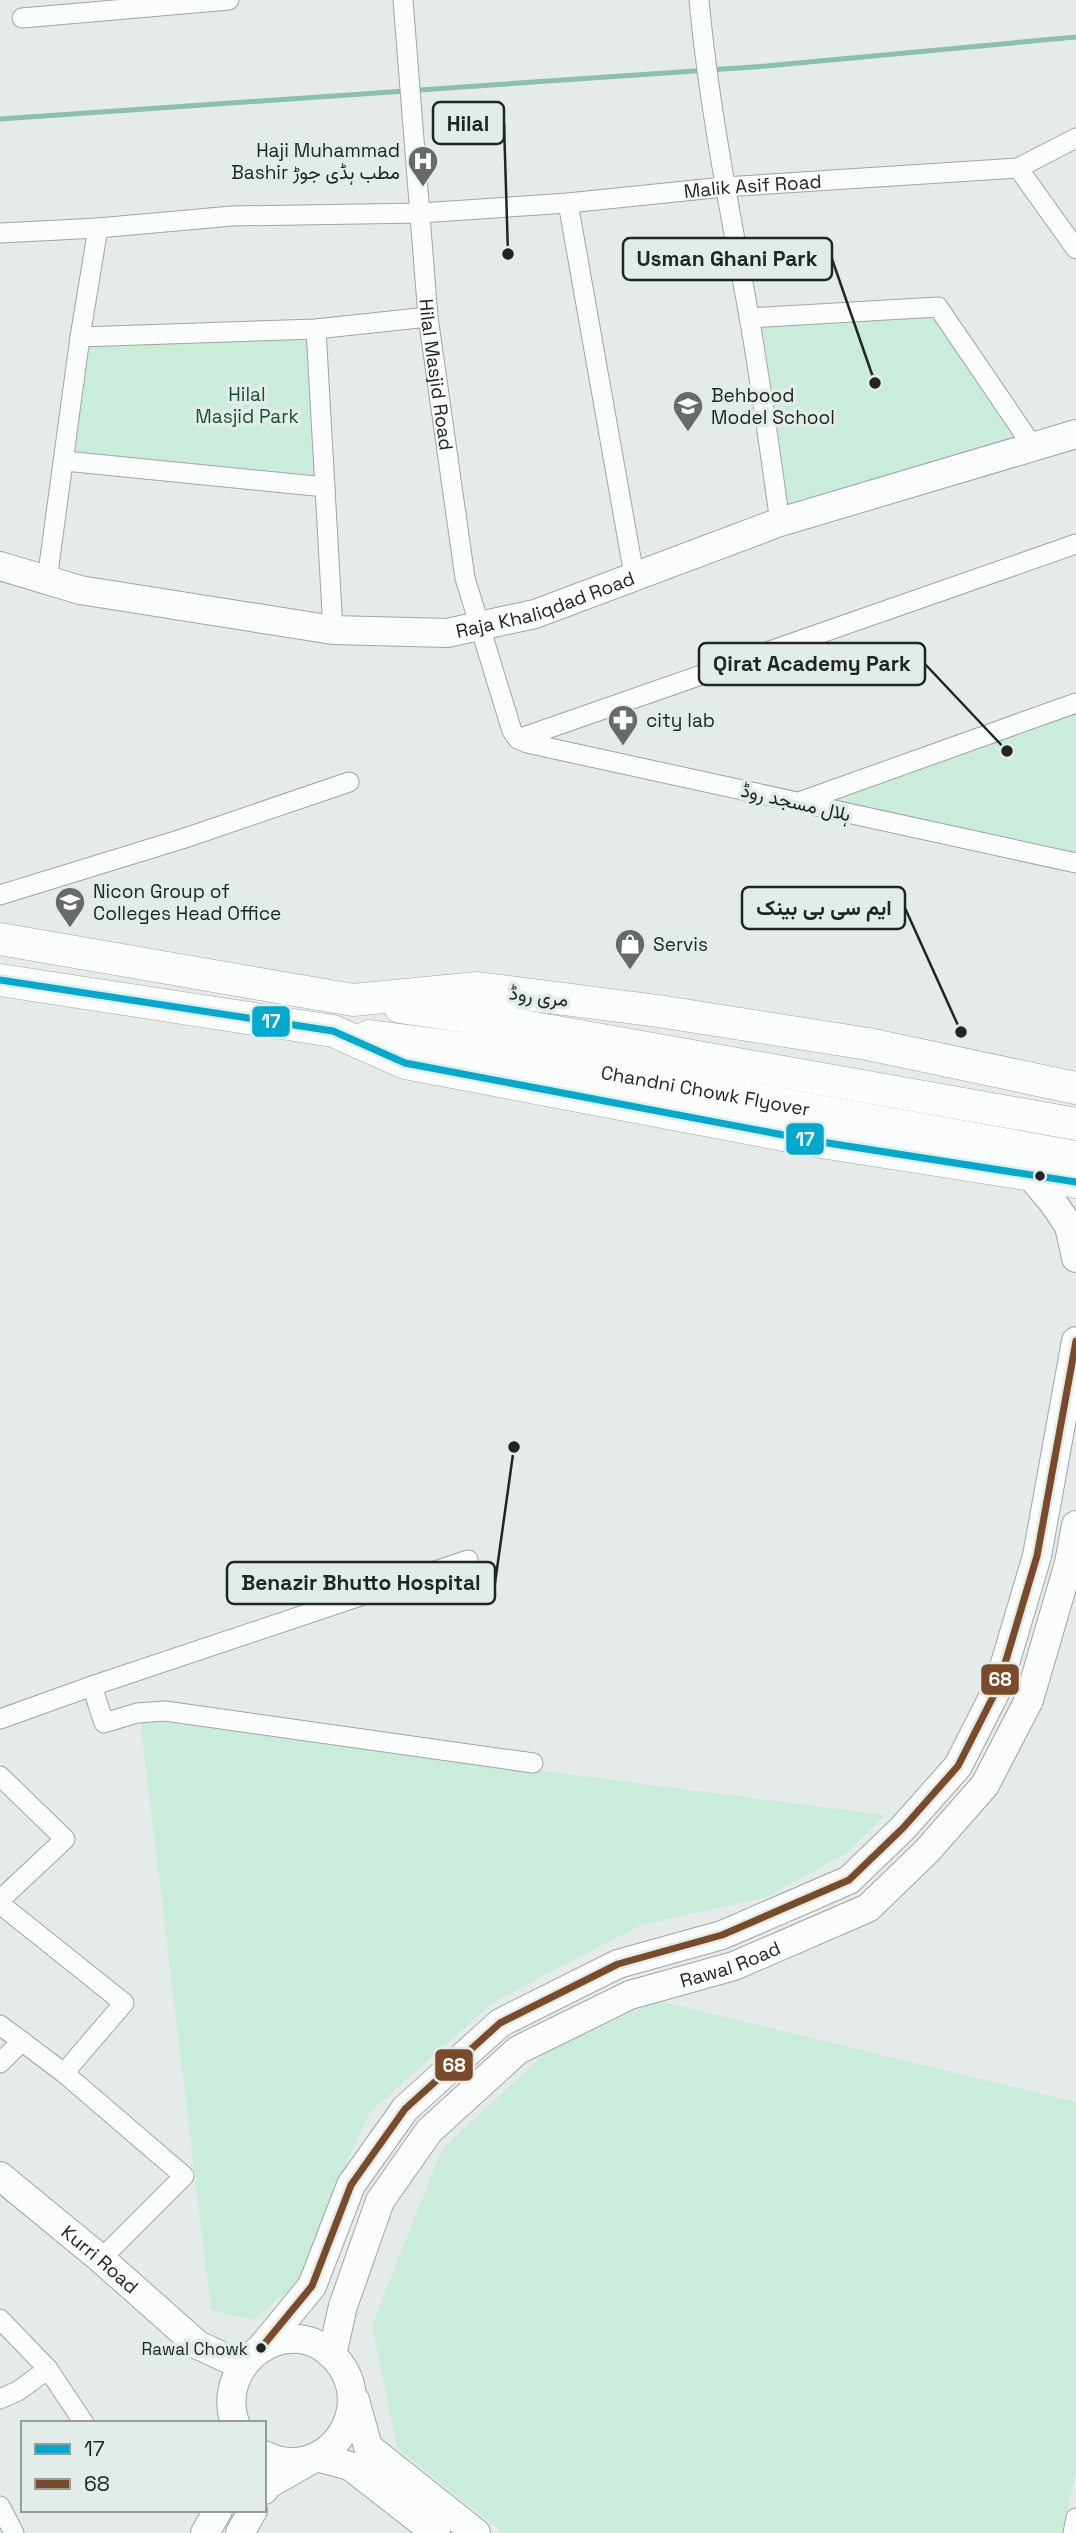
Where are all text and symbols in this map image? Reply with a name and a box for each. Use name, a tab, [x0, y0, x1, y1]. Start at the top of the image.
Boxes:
callout: Hilal	[433, 102, 504, 144]
text: Hilal	[447, 110, 489, 137]
place label: Haji Muhammad Bashir مطب ہڈی جوڑ	[231, 138, 400, 185]
hospital icon: Haji Muhammad Bashir مطب ہڈی جوڑ	[406, 144, 440, 188]
street label: Malik Asif Road	[682, 169, 822, 204]
callout: Usman Ghani Park	[623, 238, 832, 280]
text: Usman Ghani Park	[636, 245, 818, 272]
street label: Hilal Masjid Road	[414, 298, 459, 452]
park label: Hilal Masjid Park	[195, 382, 299, 429]
place label: Behbood Model School	[711, 383, 835, 430]
school or university icon: Behbood Model School	[671, 389, 705, 433]
street label: Raja Khaliqdad Road	[454, 566, 638, 644]
callout: Qirat Academy Park	[699, 643, 925, 685]
text: Qirat Academy Park	[713, 650, 911, 677]
pharmacy icon: city lab	[606, 703, 640, 747]
place label: city lab	[646, 708, 715, 733]
street label: ہلال مسجد روڈ	[739, 778, 853, 827]
place label: Nicon Group of Colleges Head Office	[93, 879, 281, 926]
school or university icon: Nicon Group of Colleges Head Office	[53, 885, 87, 929]
callout: ایم سی بی بینک	[742, 887, 905, 929]
text: ایم سی بی بینک	[756, 894, 892, 922]
shop icon: Servis	[613, 927, 647, 971]
place label: Servis	[653, 932, 708, 957]
street label: مری روڈ	[508, 980, 570, 1013]
line badge: 17	[251, 1005, 291, 1038]
text: 17	[261, 1009, 281, 1034]
street label: Chandni Chowk Flyover	[599, 1060, 812, 1122]
line badge: 17	[785, 1122, 825, 1156]
text: 17	[795, 1127, 815, 1152]
unlabelled marker	[1033, 1169, 1047, 1183]
callout: Benazir Bhutto Hospital	[227, 1562, 495, 1604]
text: Benazir Bhutto Hospital	[241, 1569, 481, 1596]
line badge: 68	[980, 1663, 1020, 1696]
text: 68	[988, 1667, 1012, 1692]
street label: Rawal Road	[677, 1935, 785, 1993]
line badge: 68	[434, 2048, 474, 2082]
text: 68	[442, 2053, 466, 2078]
street label: Kurri Road	[56, 2220, 143, 2299]
place label: Rawal Chowk	[141, 2338, 248, 2360]
marker: Rawal Chowk	[254, 2341, 268, 2355]
legend	[21, 2421, 266, 2512]
text: 17	[84, 2435, 105, 2462]
text: 68	[84, 2470, 110, 2497]

